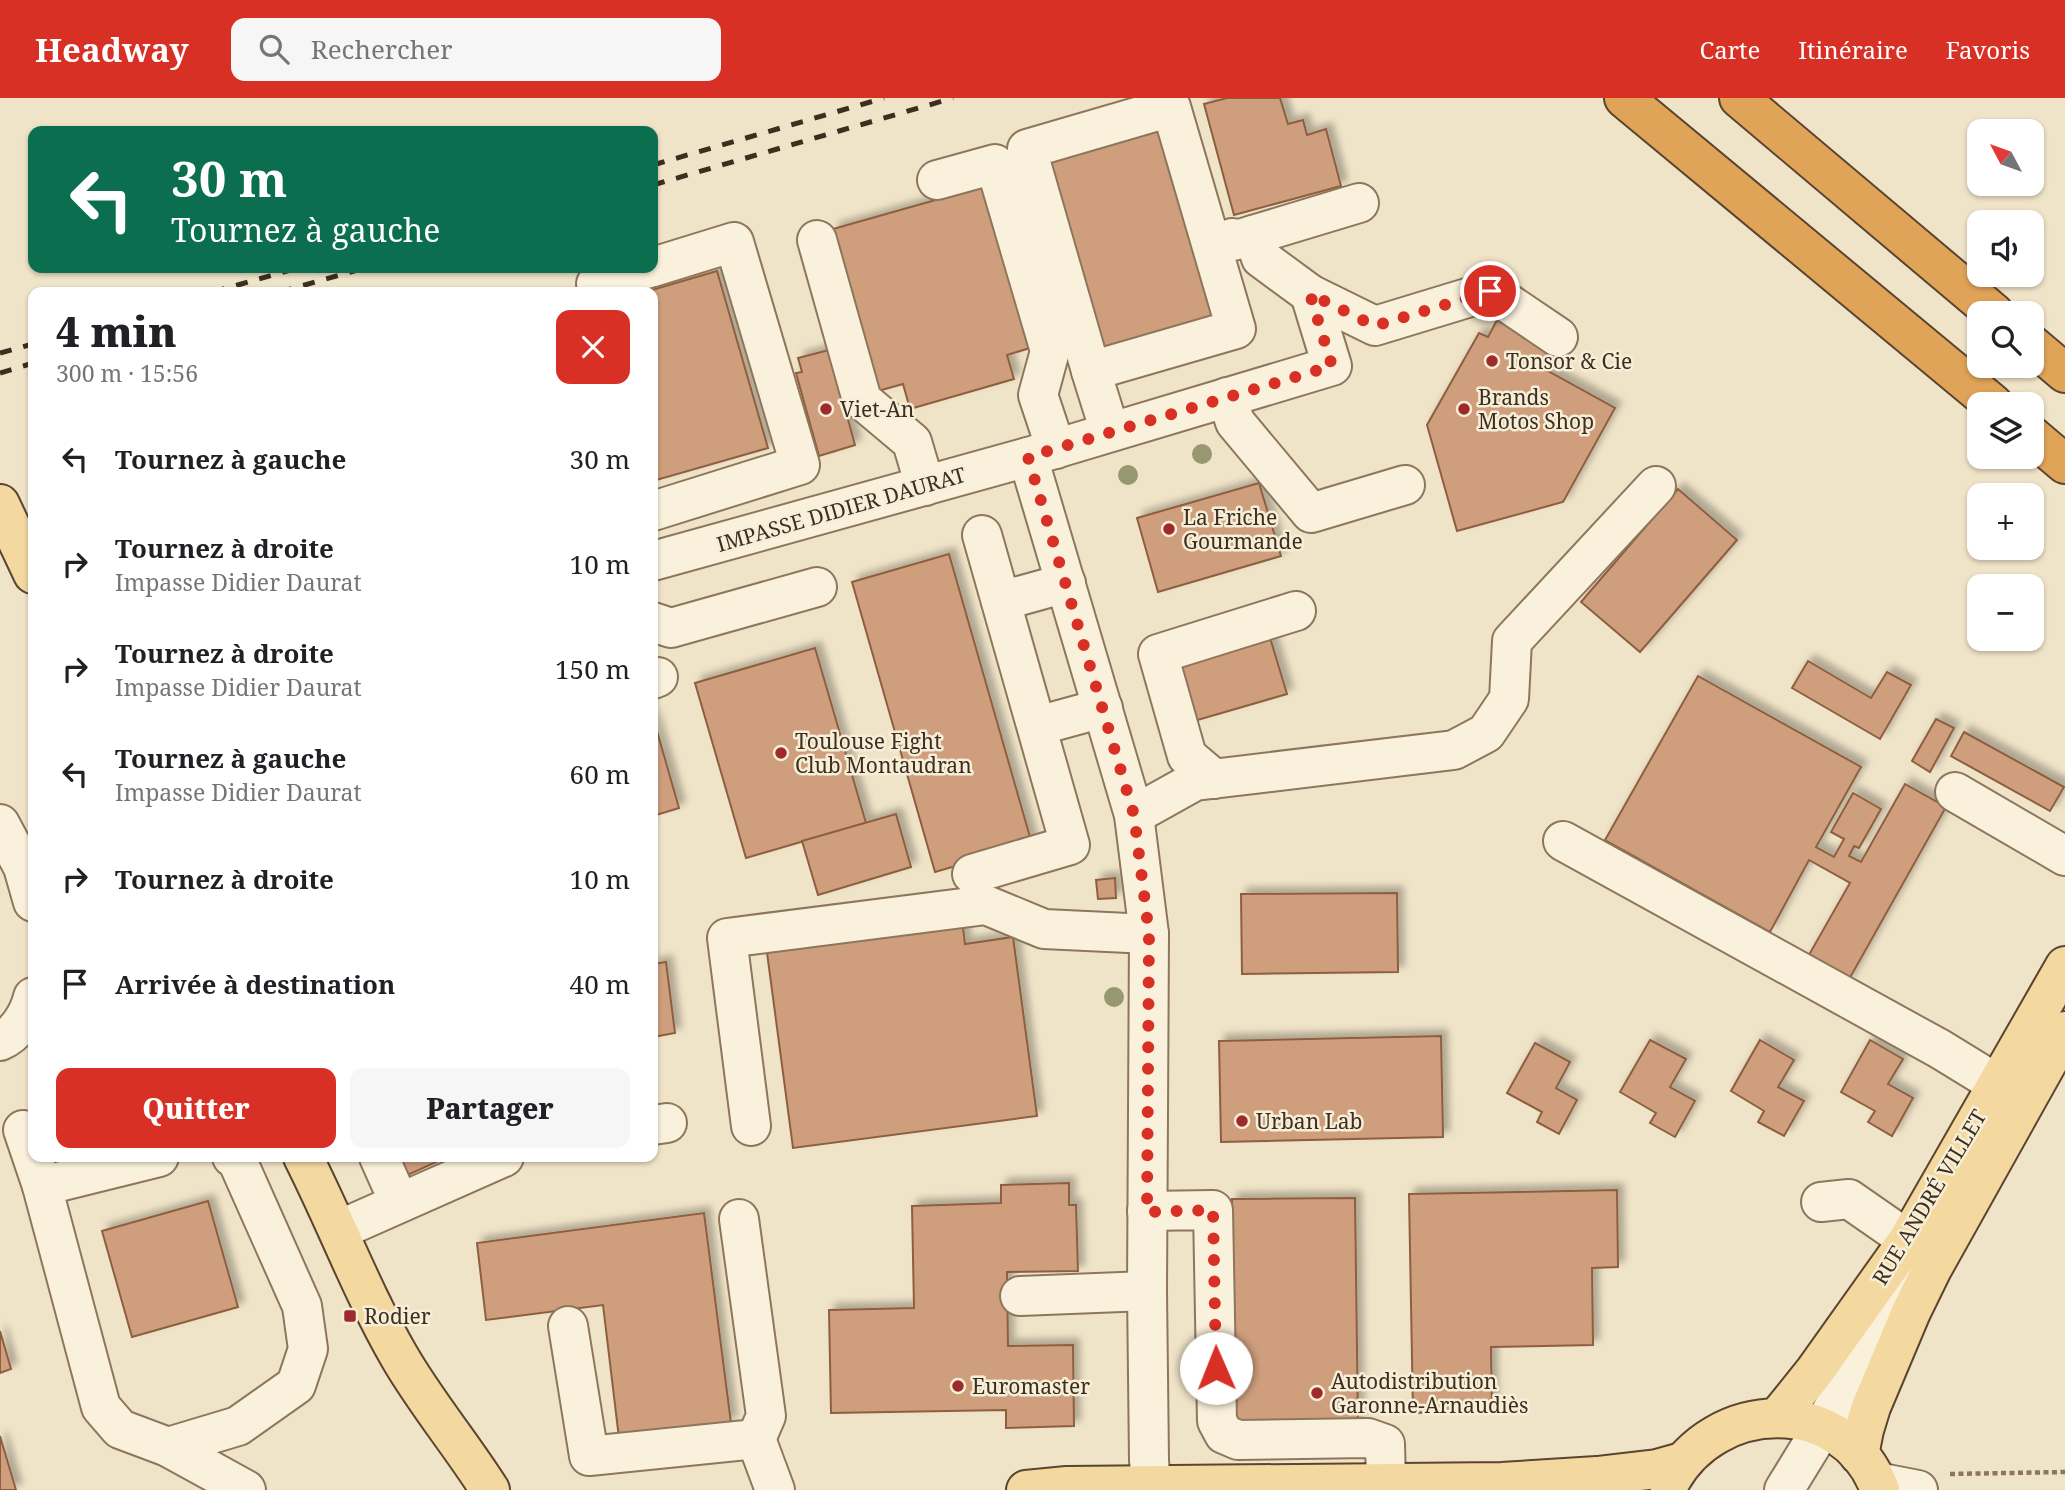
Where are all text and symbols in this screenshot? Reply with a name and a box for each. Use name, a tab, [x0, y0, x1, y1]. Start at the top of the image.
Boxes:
search box	[231, 18, 721, 81]
text: Headway	[35, 27, 189, 72]
icon: search	[255, 30, 293, 68]
text: Rechercher	[311, 31, 453, 67]
text: Carte	[1699, 33, 1760, 66]
text: Itinéraire	[1798, 33, 1908, 66]
text: Favoris	[1946, 33, 2030, 66]
north arrow	[1967, 119, 2044, 196]
map controls	[1967, 119, 2044, 651]
text: 30 m	[171, 145, 287, 211]
icon: left	[56, 154, 147, 245]
text: Tournez à gauche	[171, 208, 440, 251]
button: sound	[1967, 210, 2044, 287]
pin	[1460, 261, 1520, 321]
icon: arrive	[1471, 272, 1509, 310]
button: search	[1967, 301, 2044, 378]
text: 4 min	[56, 302, 177, 359]
button: close	[556, 310, 630, 384]
place label: Tonsor & Cie	[1506, 347, 1632, 375]
marker: Tonsor & Cie	[1484, 353, 1500, 369]
text: 300 m · 15:56	[56, 357, 198, 389]
place label: Brands Motos Shop	[1478, 383, 1594, 435]
button: layers	[1967, 392, 2044, 469]
place label: Viet-An	[840, 395, 914, 423]
marker: Viet-An	[818, 401, 834, 417]
marker: Brands Motos Shop	[1456, 401, 1472, 417]
icon: left	[56, 440, 94, 478]
text: Tournez à gauche	[115, 441, 346, 477]
text: 30 m	[570, 441, 630, 477]
street label: IMPASSE DIDIER DAURAT	[713, 460, 969, 558]
button: +	[1967, 483, 2044, 560]
place label: La Friche Gourmande	[1183, 503, 1303, 555]
marker: La Friche Gourmande	[1161, 521, 1177, 537]
text: Tournez à droite	[115, 530, 334, 566]
icon: right	[56, 545, 94, 583]
text: 10 m	[570, 546, 630, 582]
text: Impasse Didier Daurat	[115, 566, 362, 598]
button: −	[1967, 574, 2044, 651]
text: Tournez à droite	[115, 635, 334, 671]
icon: right	[56, 650, 94, 688]
text: 150 m	[555, 651, 630, 687]
text: Impasse Didier Daurat	[115, 671, 362, 703]
place label: Toulouse Fight Club Montaudran	[795, 727, 972, 779]
text: Tournez à gauche	[115, 740, 346, 776]
marker: Toulouse Fight Club Montaudran	[773, 745, 789, 761]
icon: left	[56, 755, 94, 793]
text: 60 m	[570, 756, 630, 792]
text: Impasse Didier Daurat	[115, 776, 362, 808]
icon: right	[56, 860, 94, 898]
text: Tournez à droite	[115, 861, 334, 897]
text: 10 m	[570, 861, 630, 897]
icon: arrive	[56, 965, 94, 1003]
text: Arrivée à destination	[115, 966, 395, 1002]
text: 40 m	[570, 966, 630, 1002]
button: Quitter	[56, 1068, 336, 1148]
button: Partager	[350, 1068, 630, 1148]
street label: RUE ANDRÉ VILLET	[1866, 1104, 1992, 1290]
place label: Urban Lab	[1256, 1107, 1362, 1135]
marker: Urban Lab	[1234, 1113, 1250, 1129]
place label: Rodier	[364, 1302, 431, 1330]
marker: Rodier	[342, 1308, 358, 1324]
position arrow	[1179, 1331, 1253, 1405]
place label: Autodistribution Garonne-Arnaudiès	[1331, 1367, 1528, 1419]
place label: Euromaster	[972, 1372, 1090, 1400]
marker: Euromaster	[950, 1378, 966, 1394]
marker: Autodistribution Garonne-Arnaudiès	[1309, 1385, 1325, 1401]

